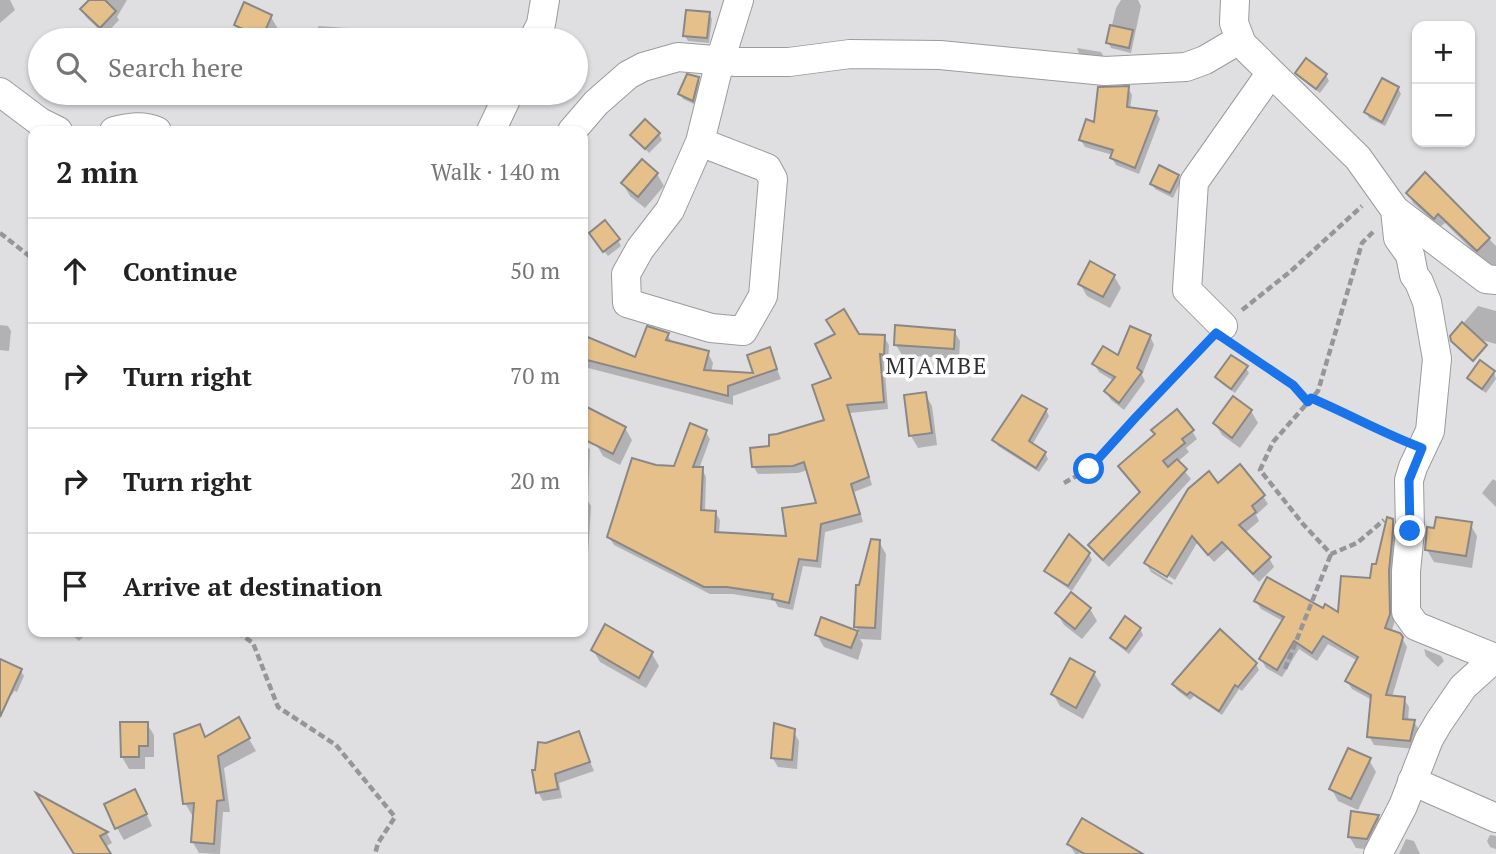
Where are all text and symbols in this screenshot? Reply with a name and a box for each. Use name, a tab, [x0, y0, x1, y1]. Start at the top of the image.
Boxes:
map controls	[1412, 21, 1475, 147]
button: +	[1412, 21, 1475, 84]
search box	[28, 28, 588, 105]
icon: search	[52, 48, 90, 86]
text: Search here	[108, 50, 243, 84]
button: −	[1412, 84, 1475, 147]
text: 2 min	[56, 152, 138, 192]
text: Walk · 140 m	[431, 156, 560, 187]
icon: ahead	[56, 252, 94, 290]
text: Continue	[123, 254, 237, 288]
text: 50 m	[510, 255, 560, 286]
district label: MJAMBE	[886, 350, 988, 381]
icon: right	[56, 357, 94, 395]
text: Turn right	[123, 359, 252, 393]
text: 70 m	[510, 360, 560, 391]
route start	[1073, 453, 1104, 484]
icon: right	[56, 462, 94, 500]
text: Turn right	[123, 464, 252, 498]
text: 20 m	[510, 465, 560, 496]
route end	[1394, 515, 1425, 546]
icon: arrive	[56, 567, 94, 605]
text: Arrive at destination	[123, 569, 382, 603]

